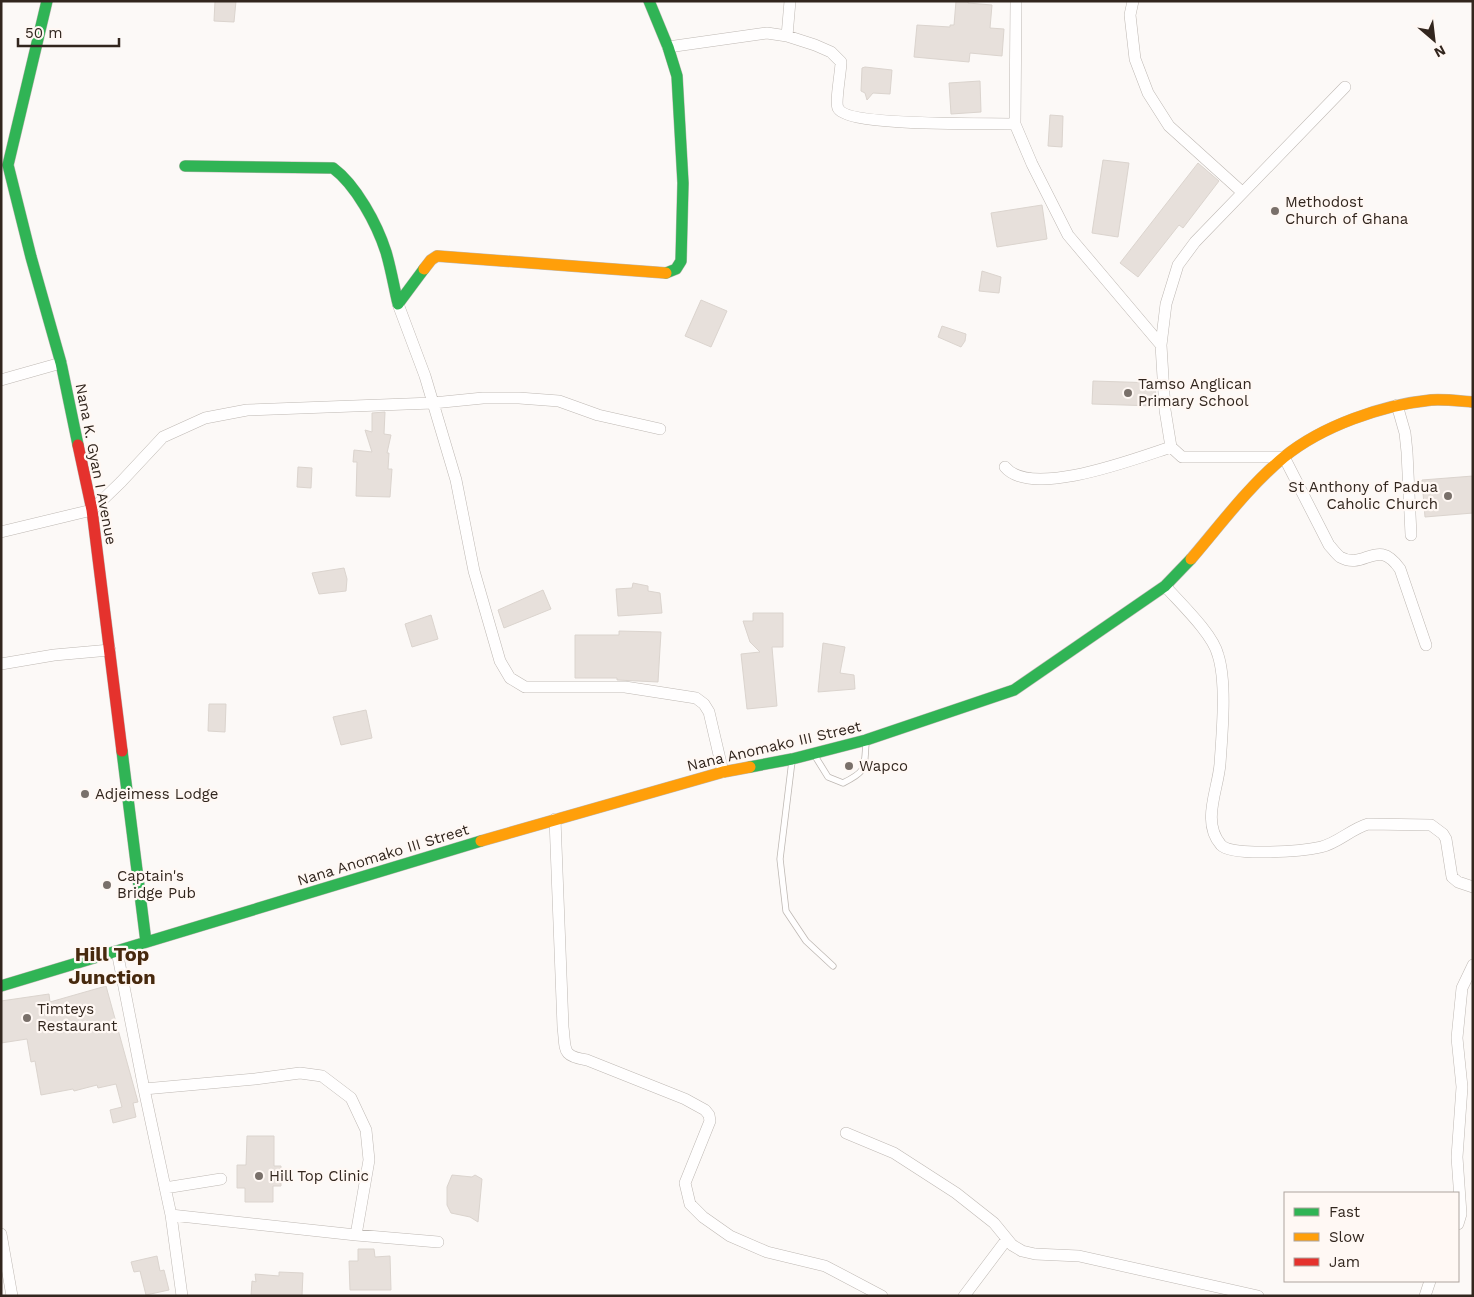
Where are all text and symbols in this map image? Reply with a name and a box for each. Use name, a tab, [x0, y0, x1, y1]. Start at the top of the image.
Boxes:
scale bar	[18, 15, 119, 47]
north arrow	[1409, 15, 1459, 65]
text: 50 m	[25, 24, 62, 42]
text: N	[1432, 42, 1448, 61]
place label: Methodost Church of Ghana	[1285, 193, 1409, 228]
marker: Methodost Church of Ghana	[1269, 205, 1281, 217]
place label: Tamso Anglican Primary School	[1138, 375, 1252, 410]
street label: Nana K. Gyan I Avenue	[72, 382, 120, 546]
marker: Tamso Anglican Primary School	[1122, 387, 1134, 399]
place label: St Anthony of Padua Caholic Church	[1288, 478, 1439, 513]
marker: St Anthony of Padua Caholic Church	[1442, 490, 1454, 502]
street label: Nana Anomako III Street	[685, 717, 864, 775]
place label: Wapco	[859, 757, 908, 775]
marker: Wapco	[843, 760, 855, 772]
place label: Adjeimess Lodge	[95, 785, 218, 803]
marker: Adjeimess Lodge	[79, 788, 91, 800]
street label: Nana Anomako III Street	[295, 820, 472, 890]
place label: Captain's Bridge Pub	[117, 867, 196, 902]
marker: Captain's Bridge Pub	[101, 879, 113, 891]
district label: Hill Top Junction	[68, 942, 156, 989]
place label: Timteys Restaurant	[37, 1000, 118, 1035]
marker: Timteys Restaurant	[21, 1012, 33, 1024]
place label: Hill Top Clinic	[269, 1167, 369, 1185]
marker: Hill Top Clinic	[253, 1170, 265, 1182]
legend	[1284, 1192, 1459, 1282]
text: Fast	[1329, 1203, 1361, 1221]
text: Slow	[1329, 1228, 1365, 1246]
text: Jam	[1329, 1253, 1360, 1271]

